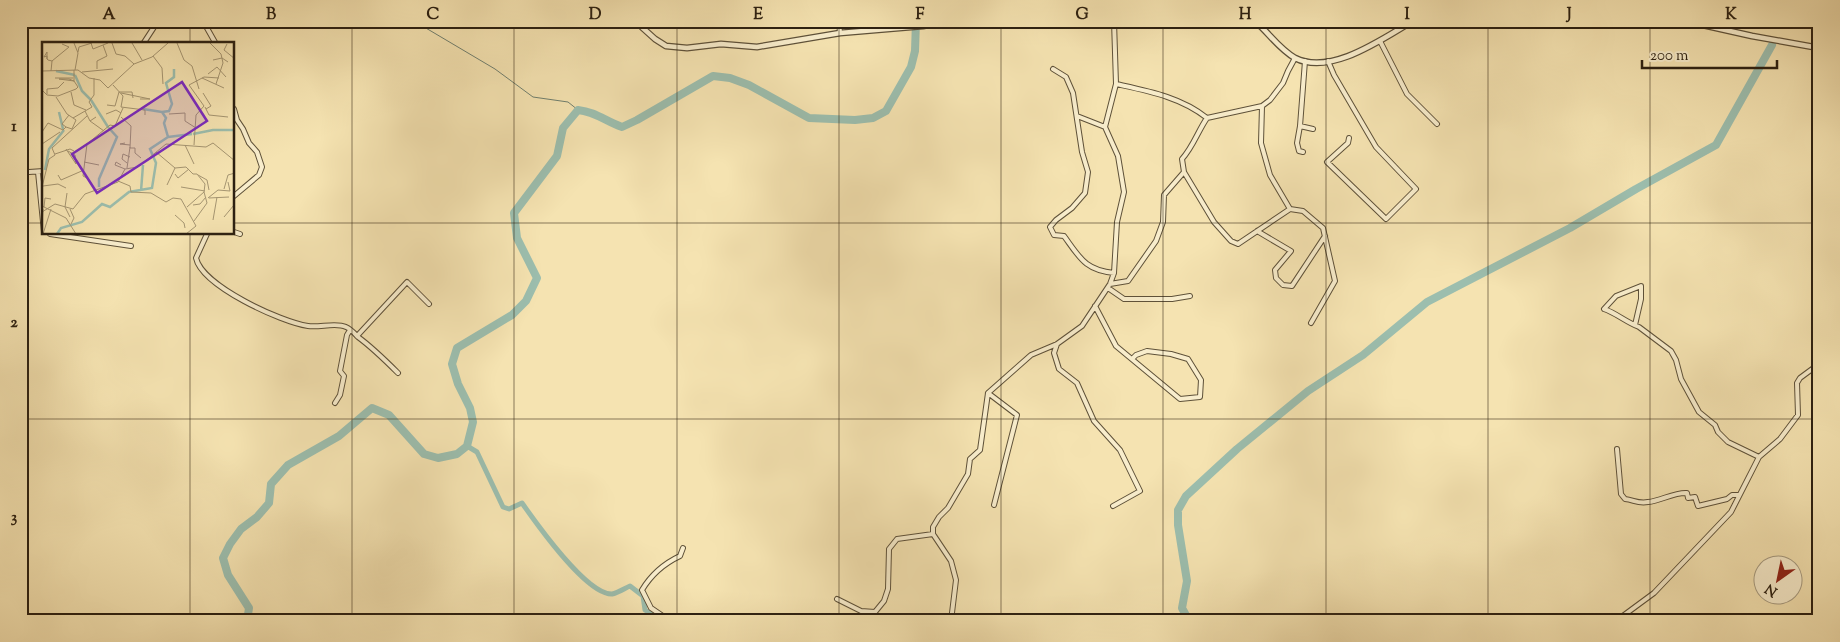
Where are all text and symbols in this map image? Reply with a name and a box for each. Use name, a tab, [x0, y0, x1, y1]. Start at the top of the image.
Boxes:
text: A	[103, 4, 116, 27]
text: B	[266, 4, 276, 27]
text: C	[427, 4, 440, 27]
text: D	[589, 4, 602, 27]
text: E	[753, 4, 763, 27]
text: F	[916, 4, 925, 27]
text: G	[1075, 4, 1089, 27]
text: H	[1239, 4, 1252, 27]
text: I	[1404, 4, 1410, 27]
text: J	[1565, 4, 1572, 27]
text: K	[1725, 4, 1737, 27]
scale bar	[1642, 38, 1778, 70]
inset map	[42, 42, 235, 235]
text: 200 m	[1650, 46, 1689, 67]
text: 1	[11, 116, 17, 139]
text: 2	[10, 312, 18, 335]
text: 3	[11, 507, 18, 530]
north arrow	[1752, 554, 1802, 604]
text: N	[1762, 578, 1782, 601]

